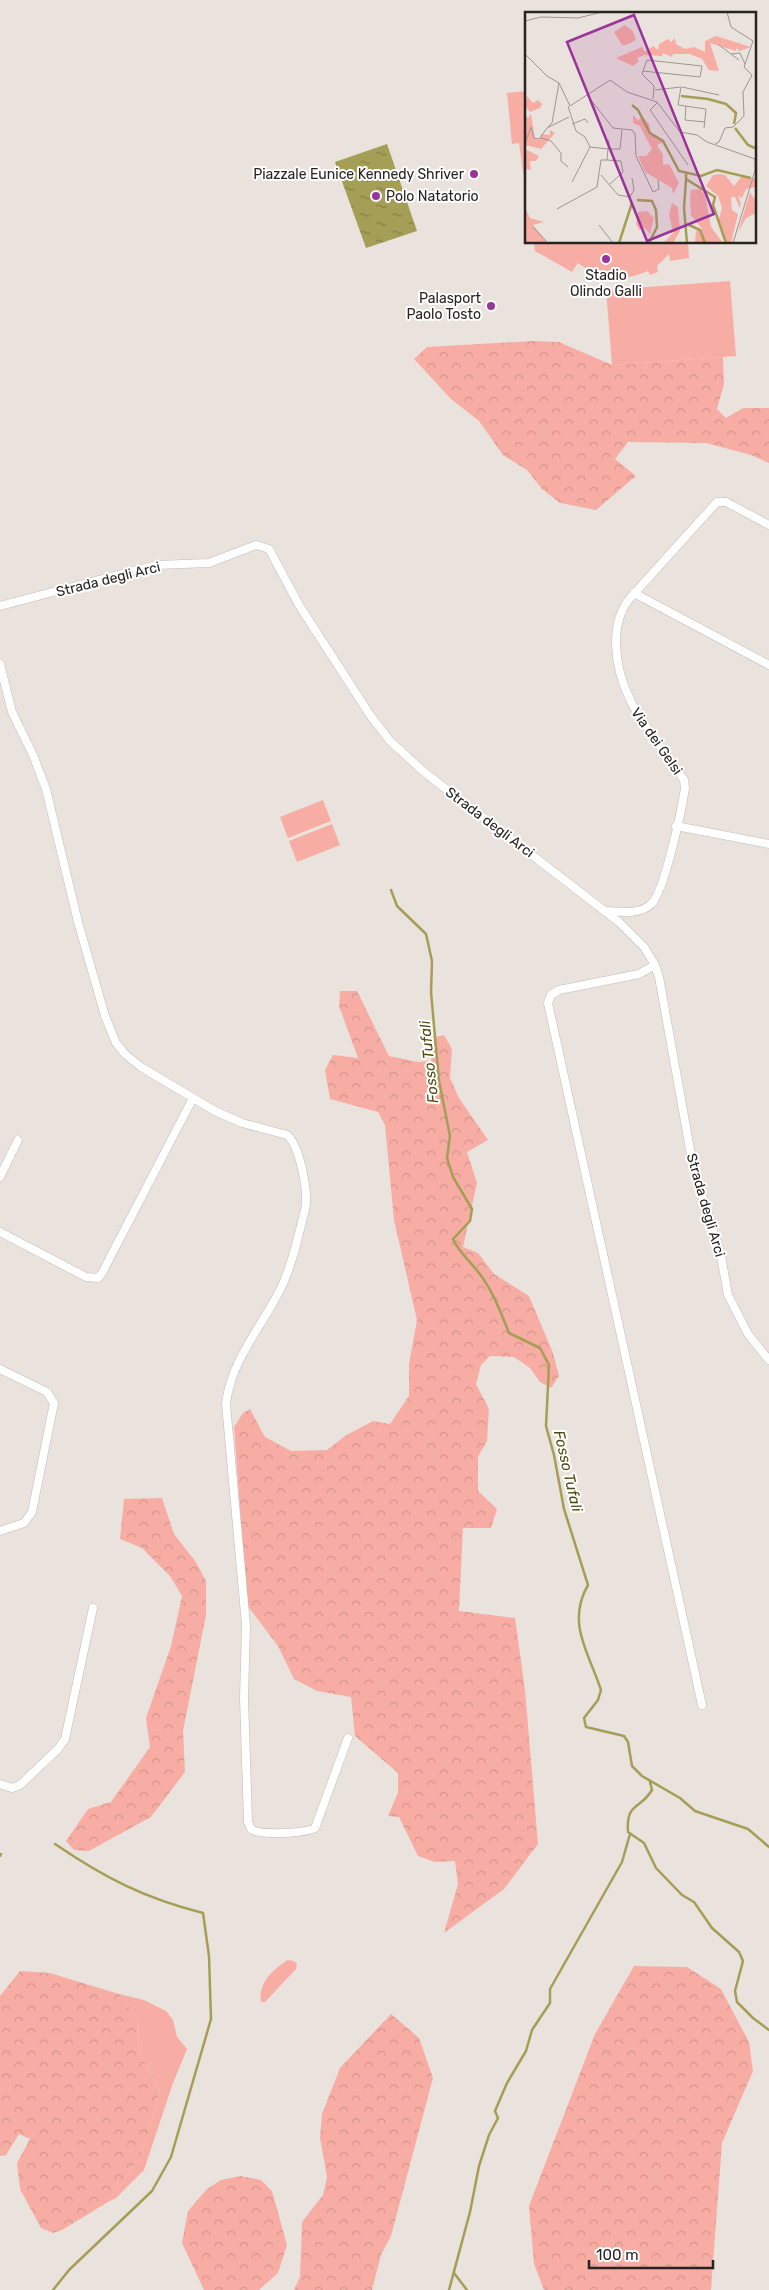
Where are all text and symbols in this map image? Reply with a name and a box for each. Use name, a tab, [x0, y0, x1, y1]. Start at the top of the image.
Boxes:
inset map	[525, 12, 756, 244]
place label: Piazzale Eunice Kennedy Shriver	[253, 166, 465, 183]
marker: Piazzale Eunice Kennedy Shriver	[468, 168, 480, 180]
place label: Polo Natatorio	[386, 188, 479, 205]
marker: Polo Natatorio	[370, 190, 382, 202]
marker: Stadio Olindo Galli	[600, 253, 612, 265]
place label: Stadio Olindo Galli	[570, 267, 642, 300]
place label: Palasport Paolo Tosto	[406, 290, 482, 323]
marker: Palasport Paolo Tosto	[485, 300, 497, 312]
street label: Strada degli Arci	[54, 558, 162, 601]
street label: Via dei Gelsi	[627, 704, 686, 778]
street label: Strada degli Arci	[442, 784, 537, 861]
water label: Fosso Tufali	[416, 1019, 442, 1104]
street label: Strada degli Arci	[683, 1152, 728, 1259]
water label: Fosso Tufali	[550, 1429, 586, 1514]
scale bar	[589, 2238, 713, 2270]
text: 100 m	[596, 2246, 638, 2264]

